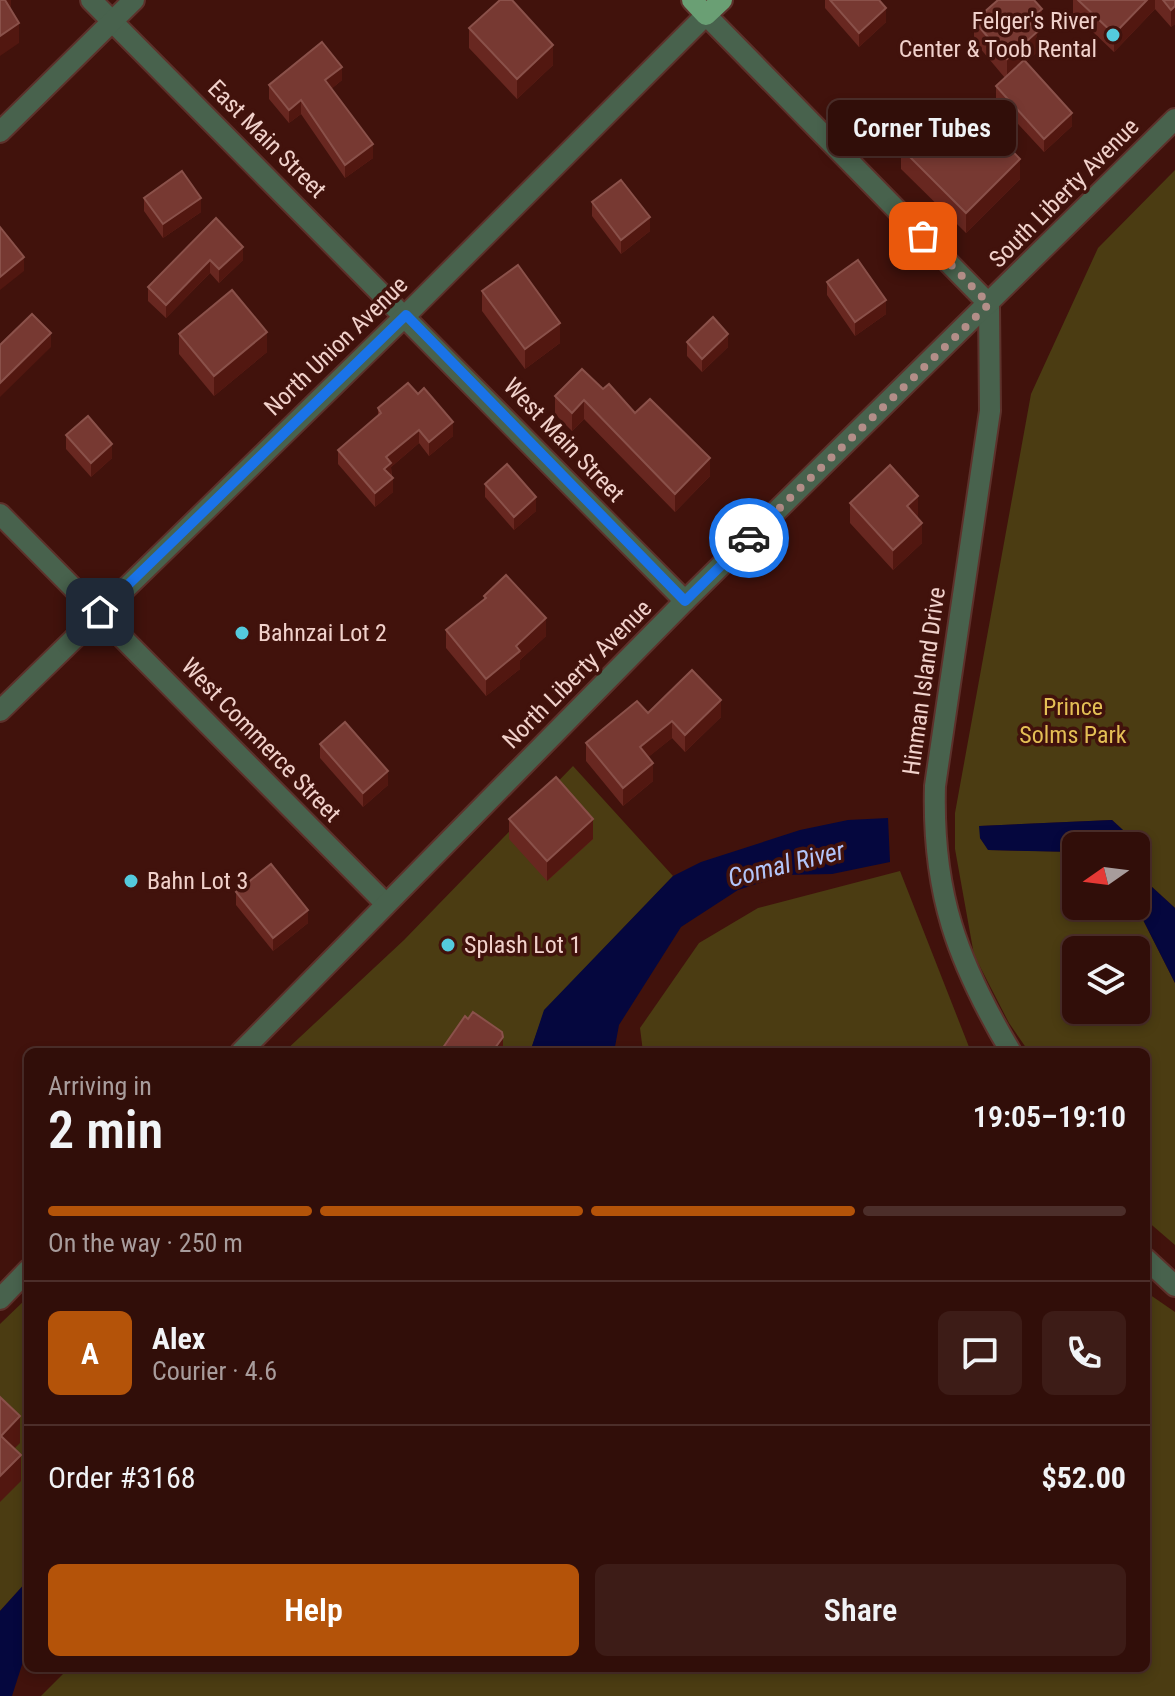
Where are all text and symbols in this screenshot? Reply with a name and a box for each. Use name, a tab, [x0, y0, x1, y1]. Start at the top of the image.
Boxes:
place label: Felger's River Center & Toob Rental	[899, 7, 1097, 63]
marker: Felger's River Center & Toob Rental	[1104, 26, 1122, 44]
street label: East Main Street	[202, 74, 332, 204]
callout: Corner Tubes	[829, 100, 1017, 156]
street label: South Liberty Avenue	[983, 112, 1145, 274]
text: Corner Tubes	[853, 113, 991, 143]
pin	[889, 202, 957, 270]
icon: bag	[901, 214, 945, 258]
street label: North Union Avenue	[259, 271, 413, 421]
street label: West Main Street	[498, 372, 630, 508]
courier	[709, 498, 789, 578]
icon: car	[727, 516, 771, 560]
pin	[66, 578, 134, 646]
street label: Hinman Island Drive	[897, 585, 951, 777]
icon: home	[78, 590, 122, 634]
street label: North Liberty Avenue	[497, 594, 657, 754]
place label: Bahnzai Lot 2	[258, 619, 387, 647]
marker: Bahnzai Lot 2	[233, 624, 251, 642]
street label: West Commerce Street	[176, 652, 346, 828]
park label: Prince Solms Park	[1019, 693, 1127, 749]
north arrow	[1062, 832, 1150, 920]
map controls	[1062, 832, 1150, 1024]
water label: Comal River	[725, 835, 849, 893]
place label: Bahn Lot 3	[147, 867, 248, 895]
marker: Bahn Lot 3	[122, 872, 140, 890]
place label: Splash Lot 1	[464, 931, 581, 959]
marker: Splash Lot 1	[439, 936, 457, 954]
button: layers	[1062, 936, 1150, 1024]
text: Arriving in	[48, 1071, 152, 1101]
text: 19:05–19:10	[973, 1099, 1126, 1134]
text: 2 min	[48, 1100, 163, 1161]
text: On the way · 250 m	[48, 1228, 243, 1258]
button: chat	[938, 1311, 1022, 1395]
button: phone	[1042, 1311, 1126, 1395]
text: Alex	[152, 1321, 205, 1356]
text: A	[81, 1336, 99, 1371]
text: Courier · 4.6	[152, 1356, 277, 1386]
text: Order #3168	[48, 1460, 196, 1495]
text: $52.00	[1041, 1460, 1126, 1495]
button: Help	[48, 1564, 579, 1656]
button: Share	[595, 1564, 1126, 1656]

